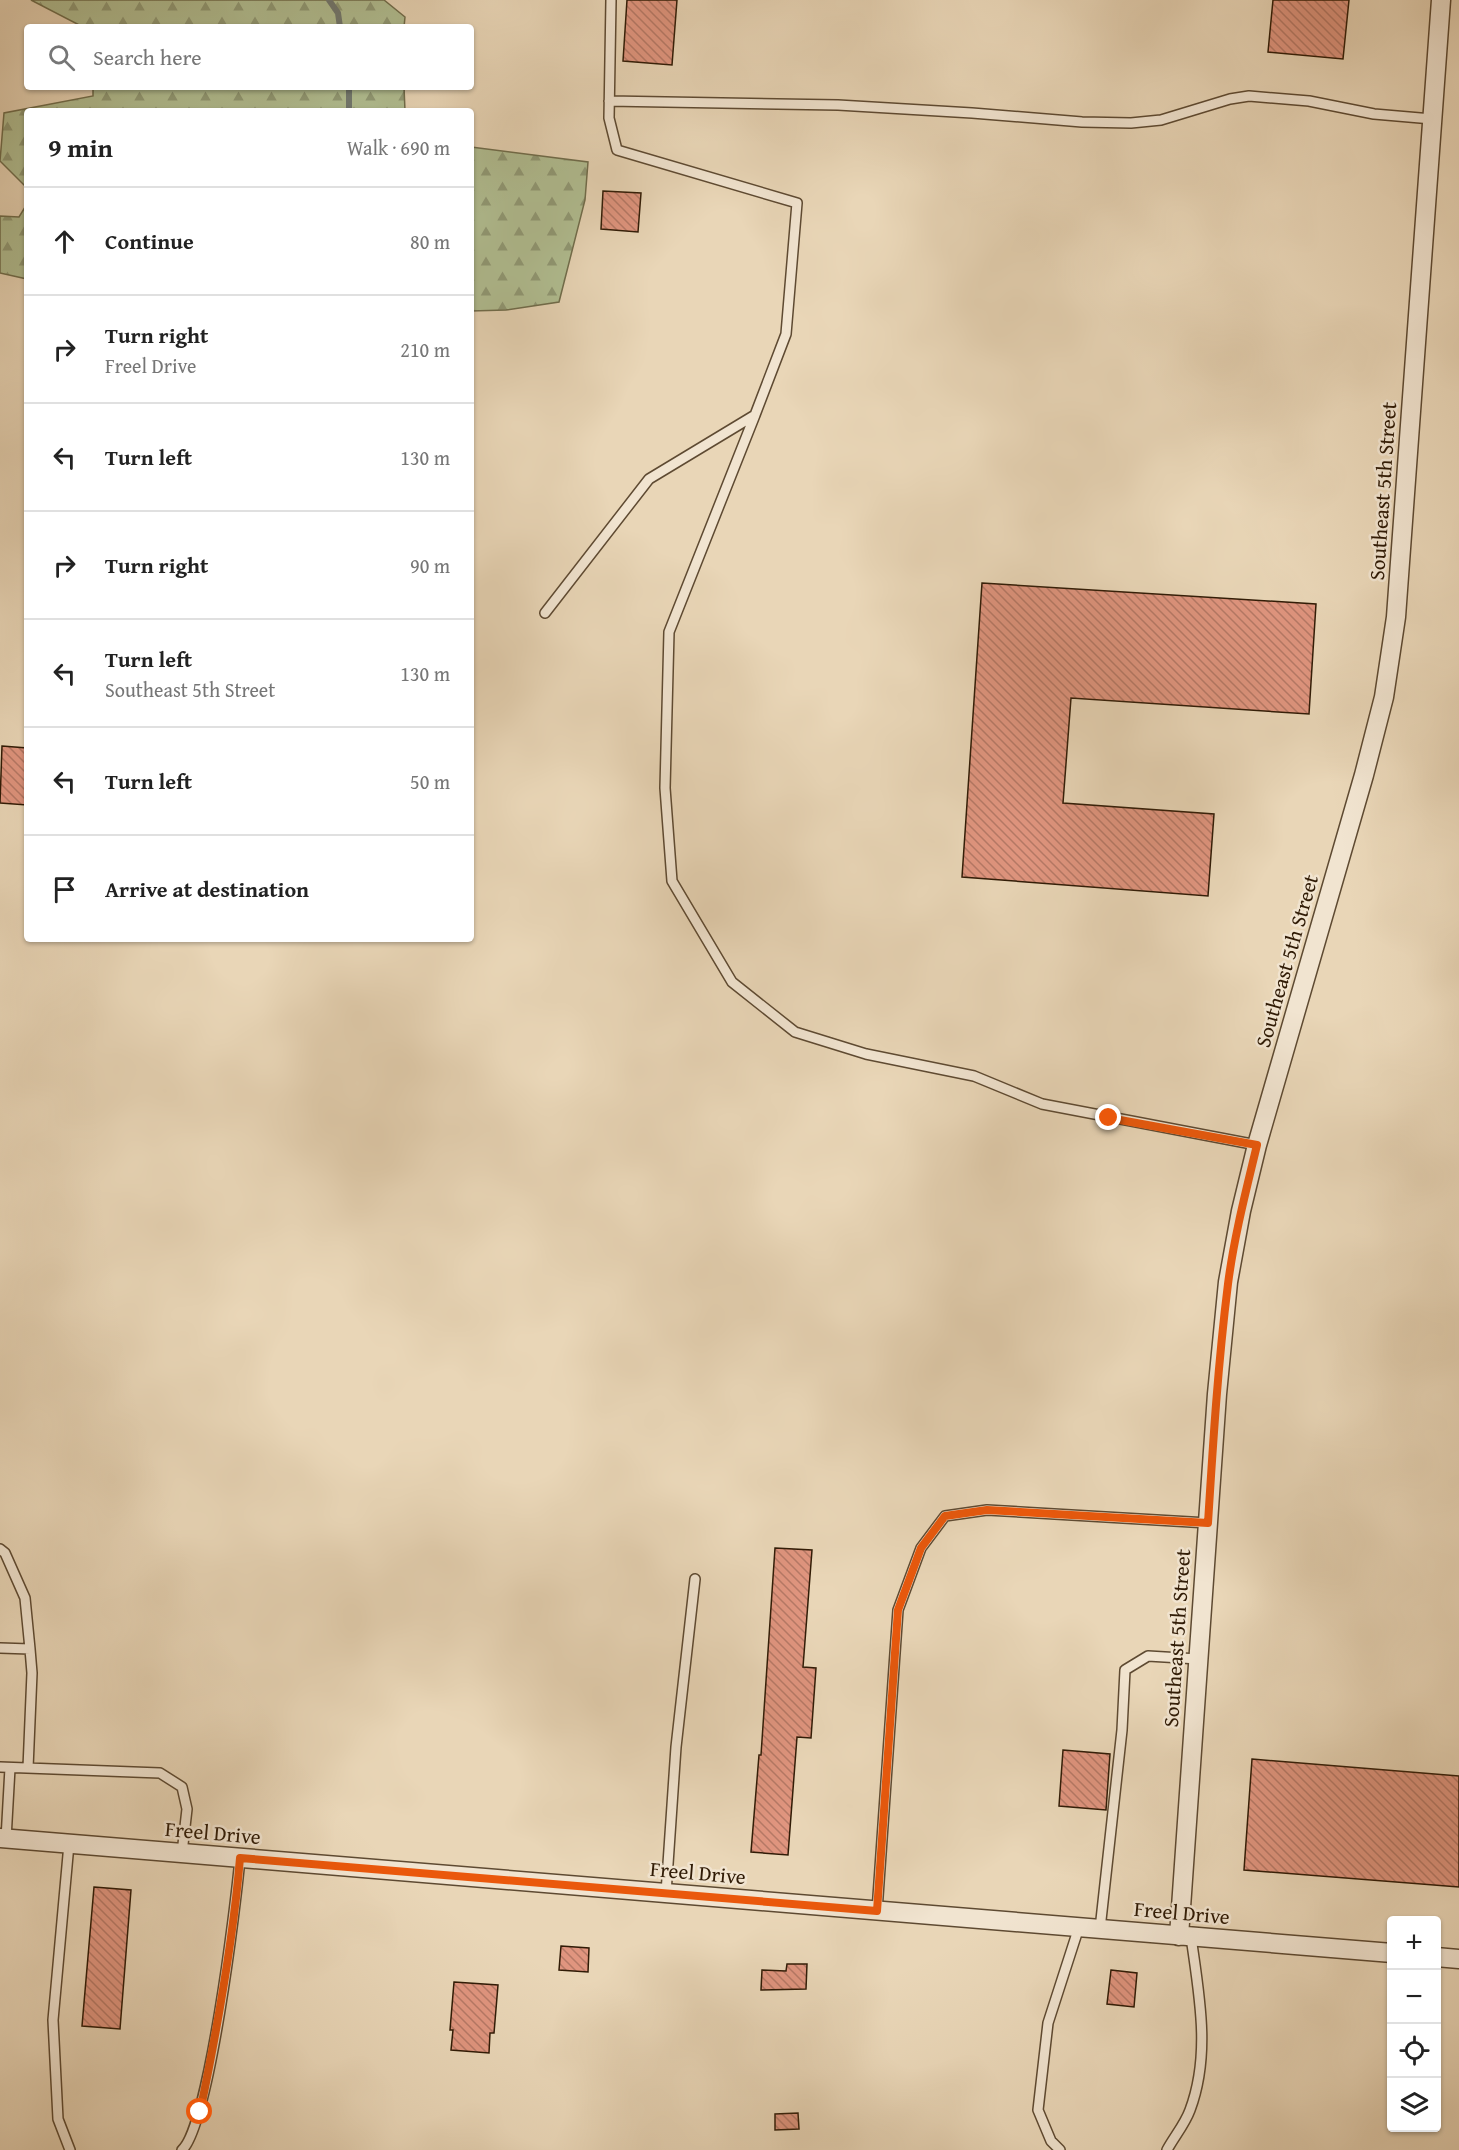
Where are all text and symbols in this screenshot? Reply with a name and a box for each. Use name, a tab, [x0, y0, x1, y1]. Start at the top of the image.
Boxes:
search box	[24, 24, 474, 90]
icon: search	[45, 41, 78, 74]
text: Search here	[93, 41, 202, 73]
text: 9 min	[48, 128, 113, 167]
text: Walk · 690 m	[347, 133, 450, 162]
icon: ahead	[48, 225, 81, 258]
text: Continue	[105, 225, 194, 257]
text: 80 m	[410, 227, 450, 256]
text: Turn right	[105, 319, 208, 351]
icon: right	[48, 333, 81, 366]
text: 210 m	[400, 335, 450, 364]
text: Freel Drive	[105, 351, 196, 380]
street label: Southeast 5th Street	[1361, 400, 1404, 581]
icon: left	[48, 441, 81, 474]
text: Turn left	[105, 441, 192, 473]
text: 130 m	[400, 443, 450, 472]
icon: right	[48, 549, 81, 582]
text: Turn right	[105, 549, 208, 581]
text: 90 m	[410, 551, 450, 580]
text: Turn left	[105, 643, 192, 675]
icon: left	[48, 657, 81, 690]
text: 130 m	[400, 659, 450, 688]
text: Southeast 5th Street	[105, 675, 275, 704]
icon: left	[48, 765, 81, 798]
text: Turn left	[105, 765, 192, 797]
text: 50 m	[410, 767, 450, 796]
street label: Southeast 5th Street	[1247, 870, 1326, 1051]
icon: arrive	[48, 873, 81, 906]
text: Arrive at destination	[105, 873, 309, 905]
route end	[1095, 1104, 1121, 1130]
street label: Southeast 5th Street	[1155, 1547, 1198, 1728]
street label: Freel Drive	[164, 1813, 262, 1852]
street label: Freel Drive	[649, 1853, 747, 1892]
street label: Freel Drive	[1133, 1893, 1231, 1932]
map controls	[1387, 1916, 1441, 2132]
button: +	[1387, 1916, 1441, 1970]
button: −	[1387, 1970, 1441, 2024]
button: locate	[1387, 2024, 1441, 2078]
button: layers	[1387, 2078, 1441, 2132]
route start	[186, 2098, 212, 2124]

